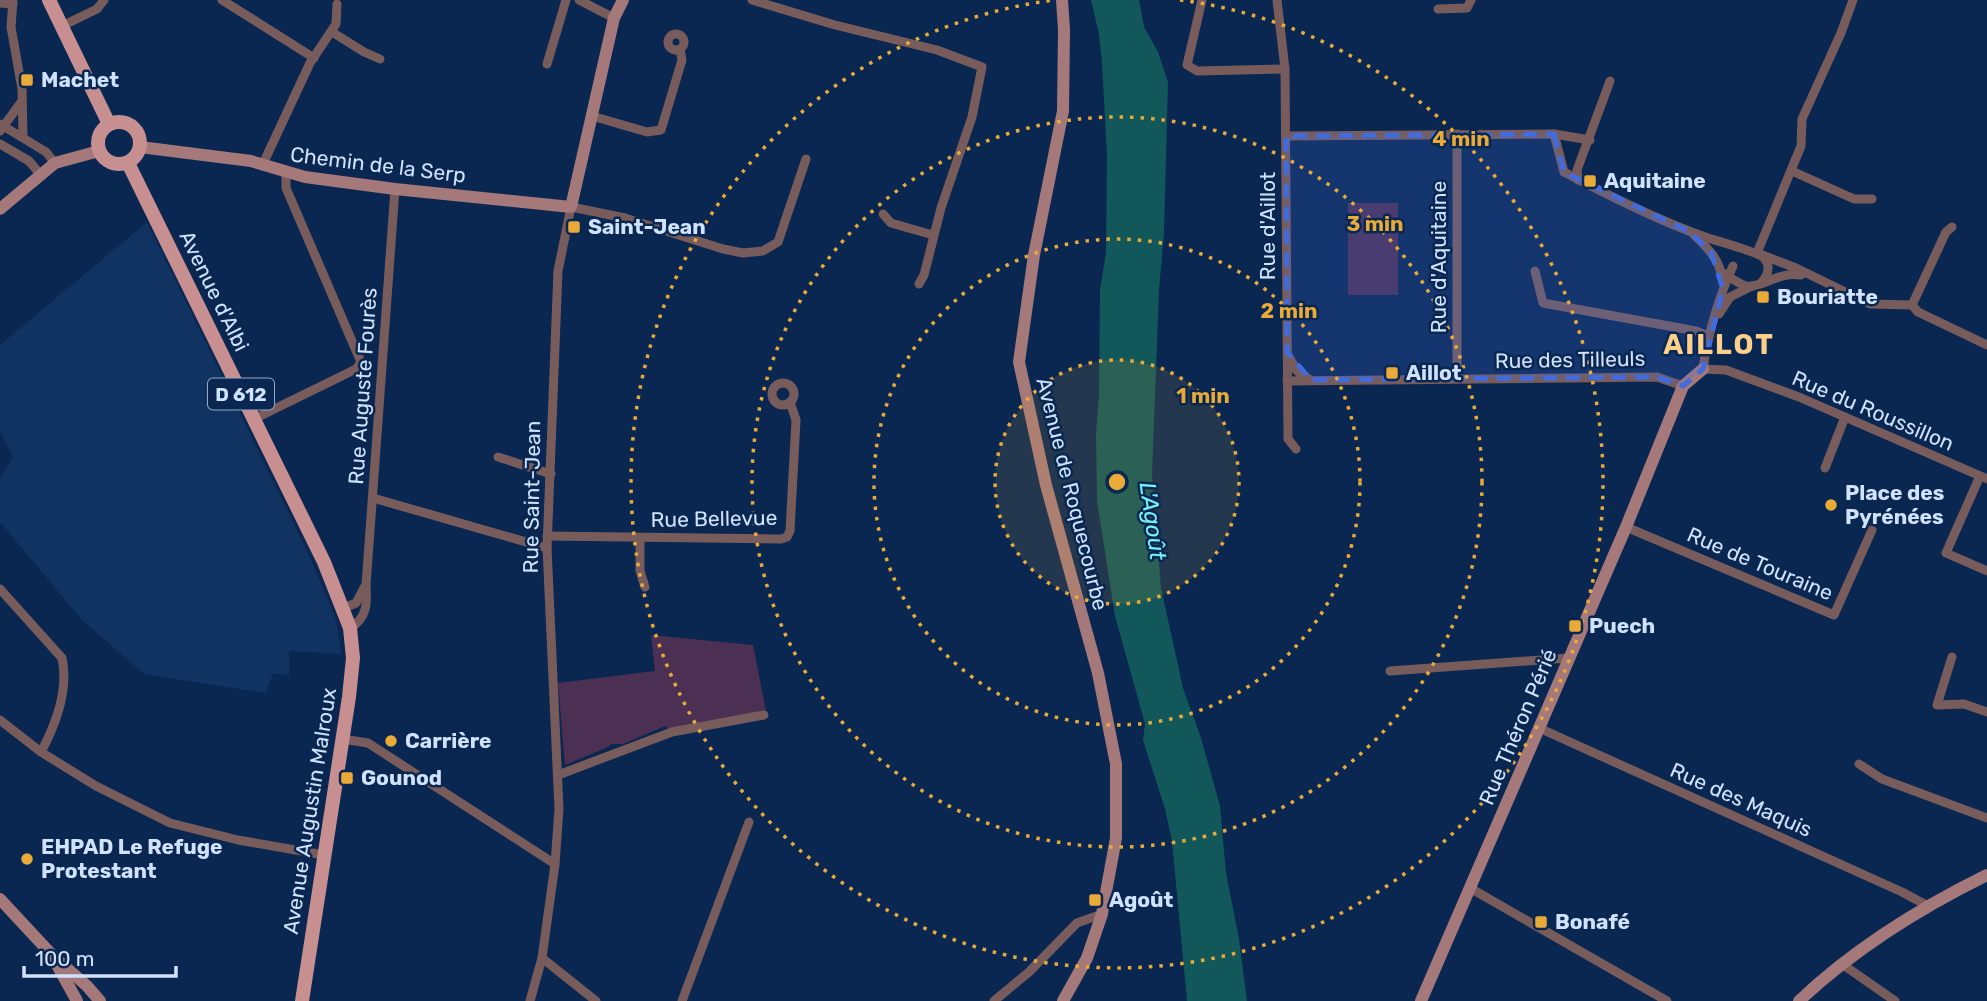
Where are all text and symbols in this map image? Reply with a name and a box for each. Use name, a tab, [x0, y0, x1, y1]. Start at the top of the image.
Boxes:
place label: Machet	[41, 67, 119, 92]
marker: Machet	[19, 72, 35, 88]
text: 4 min	[1432, 126, 1490, 151]
street label: Chemin de la Serp	[289, 141, 467, 188]
place label: Aquitaine	[1604, 168, 1706, 193]
street label: Rue d'Aillot	[1255, 172, 1280, 280]
marker: Aquitaine	[1582, 173, 1598, 189]
street label: Rue d'Aquitaine	[1426, 181, 1451, 333]
text: 3 min	[1346, 211, 1404, 236]
place label: Saint-Jean	[588, 214, 706, 239]
marker: Saint-Jean	[566, 219, 582, 235]
street label: Avenue d'Albi	[174, 226, 254, 355]
place label: Bouriatte	[1777, 284, 1878, 309]
street label: Rue Auguste Fourès	[343, 287, 382, 485]
marker: Bouriatte	[1755, 289, 1771, 305]
text: 2 min	[1261, 298, 1317, 323]
district label: AILLOT	[1663, 328, 1775, 361]
street label: Rue des Tilleuls	[1495, 346, 1645, 373]
place label: Aillot	[1406, 360, 1462, 385]
marker: Aillot	[1384, 365, 1400, 381]
street label: Rue du Roussillon	[1789, 365, 1958, 456]
street label: Avenue de Roquecourbe	[1031, 375, 1114, 613]
road number: D 612	[208, 378, 274, 410]
text: 1 min	[1176, 383, 1230, 408]
street label: Rue Saint-Jean	[518, 420, 545, 574]
centre of rings	[1105, 470, 1129, 494]
water label: L'Agoût	[1134, 480, 1172, 563]
place label: Place des Pyrénées	[1845, 480, 1944, 529]
marker: Place des Pyrénées	[1823, 497, 1839, 513]
street label: Rue Bellevue	[650, 505, 778, 532]
street label: Rue de Touraine	[1684, 522, 1837, 606]
place label: Puech	[1589, 613, 1655, 638]
marker: Puech	[1567, 618, 1583, 634]
street label: Rue Théron Périé	[1473, 645, 1562, 808]
street label: Avenue Augustin Malroux	[278, 686, 341, 936]
place label: Carrière	[405, 728, 492, 753]
marker: Carrière	[383, 733, 399, 749]
street label: Rue des Maquis	[1666, 757, 1816, 842]
place label: Gounod	[361, 765, 442, 790]
marker: Gounod	[339, 770, 355, 786]
place label: EHPAD Le Refuge Protestant	[41, 834, 222, 883]
marker: EHPAD Le Refuge Protestant	[19, 851, 35, 867]
place label: Agoût	[1109, 887, 1173, 912]
marker: Agoût	[1087, 892, 1103, 908]
place label: Bonafé	[1555, 909, 1630, 934]
marker: Bonafé	[1533, 914, 1549, 930]
scale bar	[24, 934, 177, 978]
text: 100 m	[35, 946, 94, 971]

